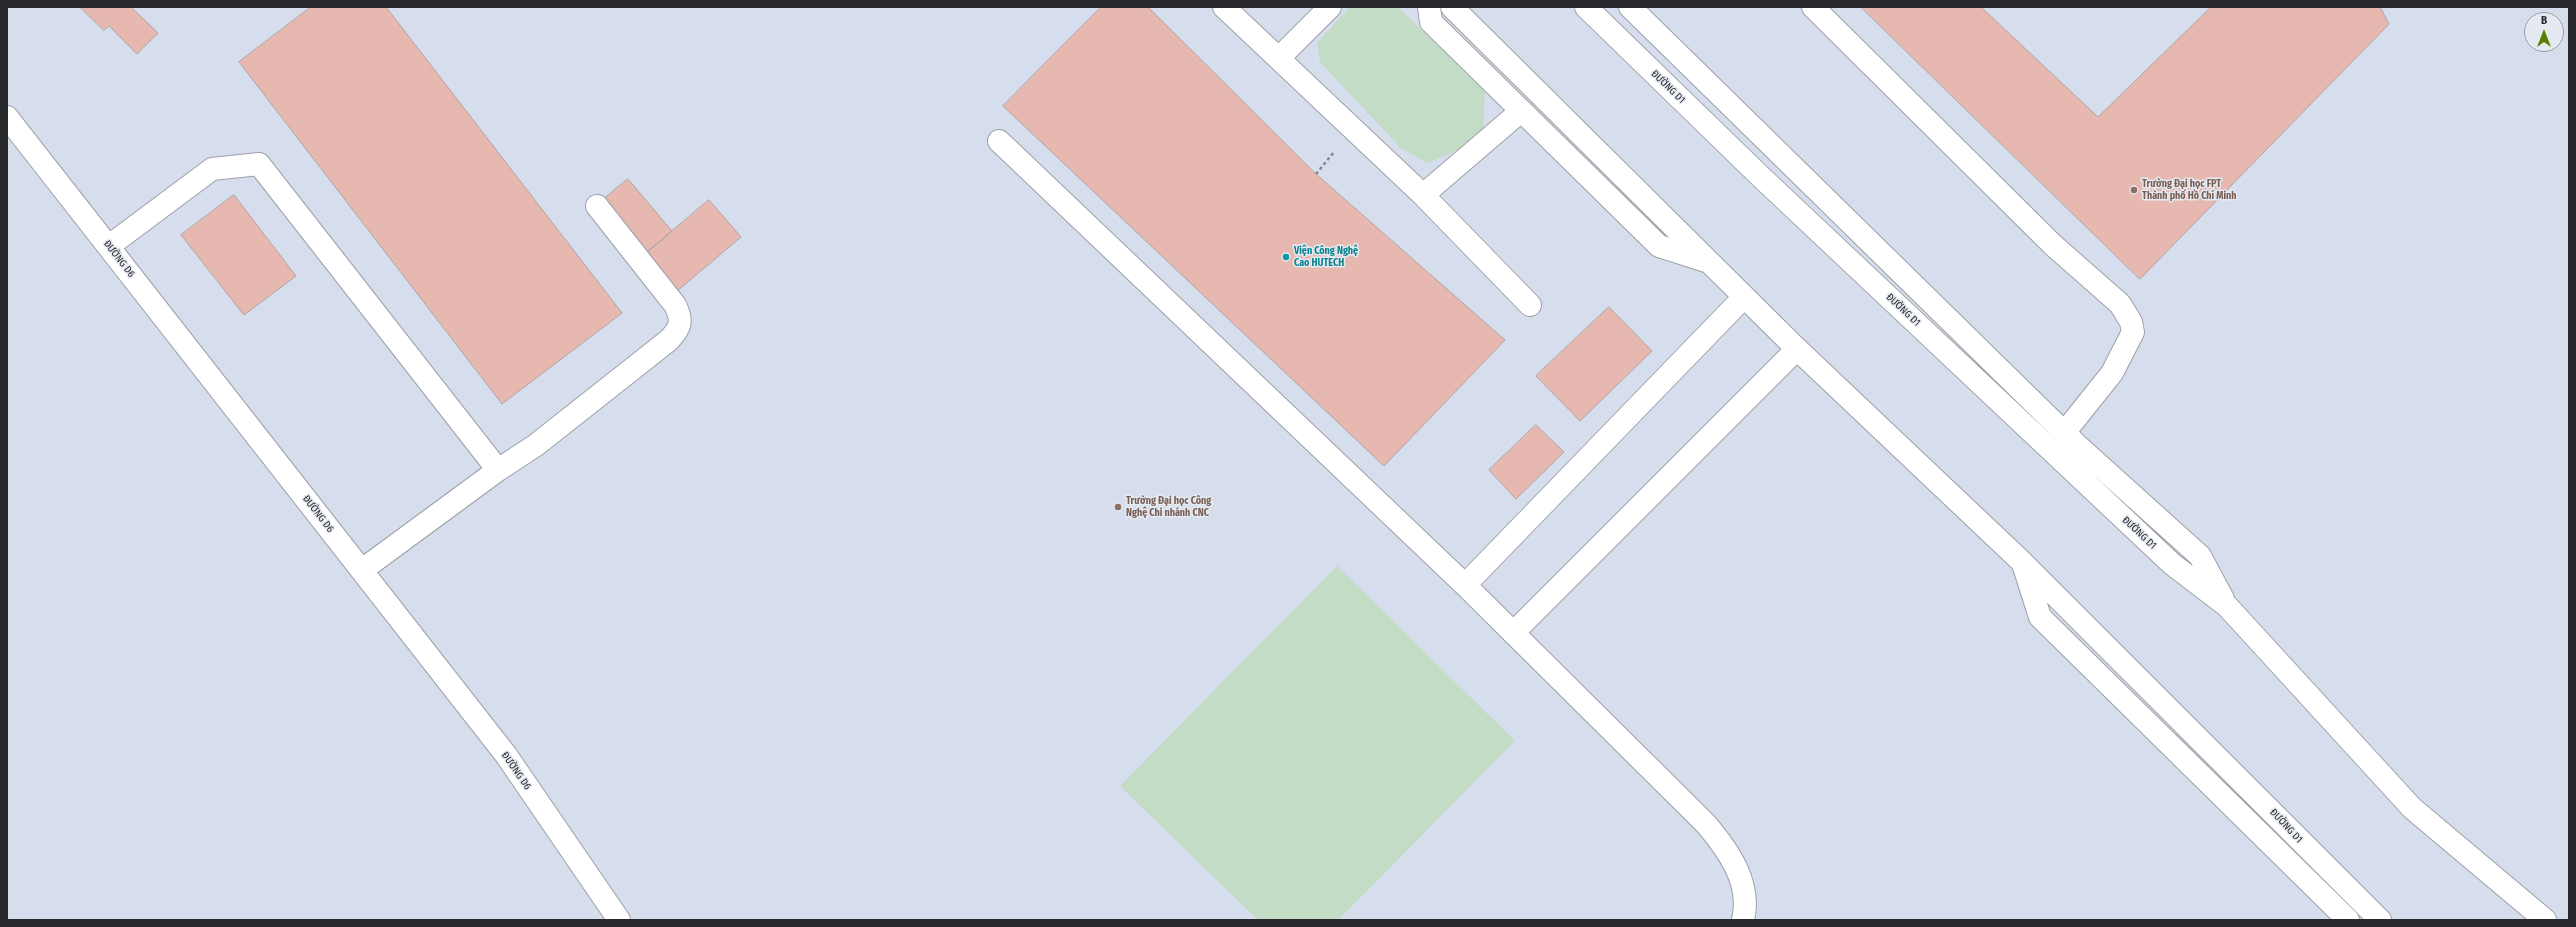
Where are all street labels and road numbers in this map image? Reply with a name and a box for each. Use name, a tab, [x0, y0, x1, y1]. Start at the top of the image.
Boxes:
street label: ĐƯỜNG D1	[1649, 68, 1687, 106]
street label: ĐƯỜNG D6	[101, 238, 137, 280]
street label: ĐƯỜNG D1	[1883, 291, 1923, 329]
street label: ĐƯỜNG D6	[300, 493, 336, 535]
street label: ĐƯỜNG D1	[2119, 514, 2159, 552]
street label: ĐƯỜNG D6	[499, 750, 533, 792]
street label: ĐƯỜNG D1	[2267, 806, 2305, 846]

